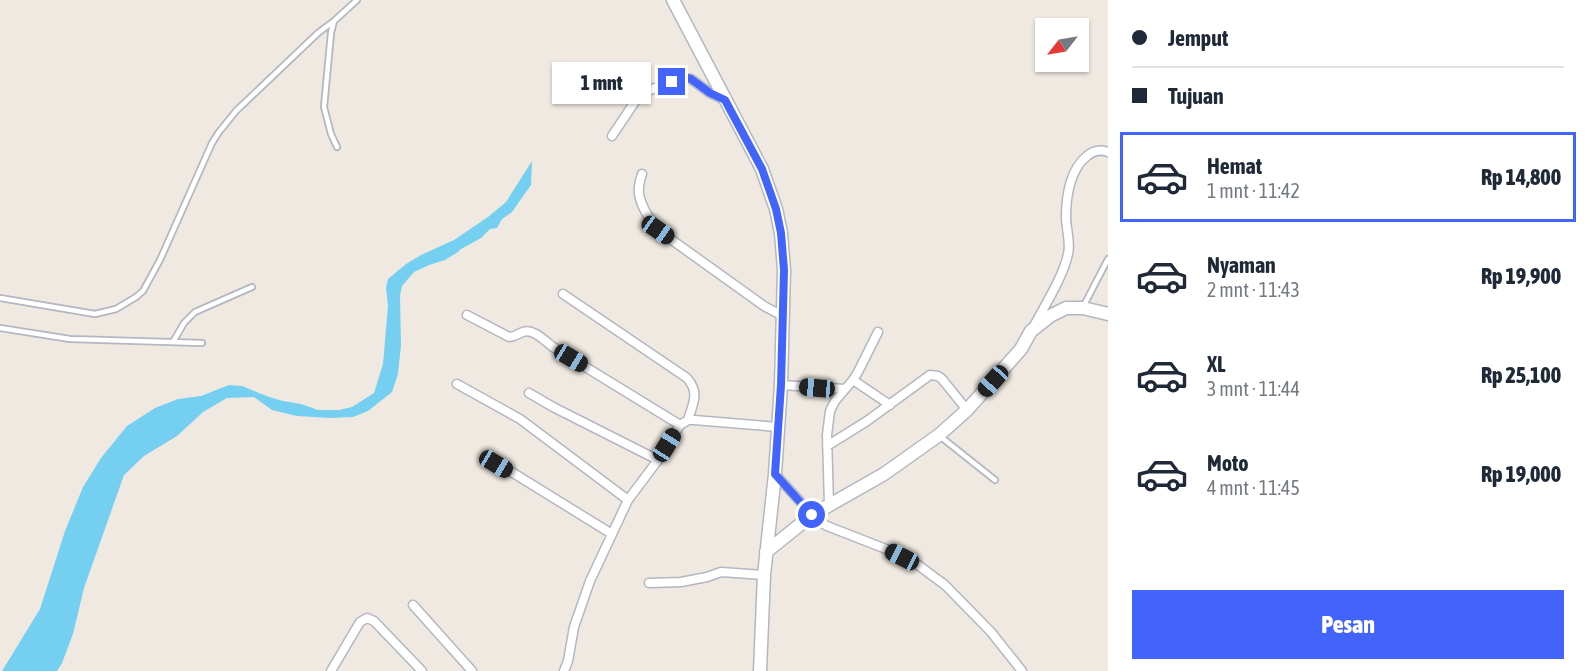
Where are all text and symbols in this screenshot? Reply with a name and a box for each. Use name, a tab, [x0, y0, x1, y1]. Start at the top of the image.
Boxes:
north arrow	[1035, 18, 1089, 72]
map controls	[1035, 18, 1089, 72]
text: Jemput	[1168, 25, 1228, 51]
callout: 1 mnt	[552, 61, 651, 103]
route end	[658, 68, 685, 95]
text: 1 mnt	[581, 71, 623, 94]
text: Tujuan	[1168, 83, 1224, 109]
icon: car	[1135, 150, 1189, 204]
text: Hemat	[1207, 153, 1262, 179]
text: Rp 14,800	[1481, 164, 1561, 190]
text: 1 mnt · 11:42	[1207, 179, 1300, 202]
car	[638, 212, 678, 248]
icon: car	[1135, 249, 1189, 303]
text: Nyaman	[1207, 252, 1276, 278]
text: Rp 19,900	[1481, 263, 1561, 289]
text: 2 mnt · 11:43	[1207, 278, 1300, 301]
car	[551, 341, 591, 375]
icon: car	[1135, 348, 1189, 402]
text: XL	[1207, 351, 1225, 377]
car	[974, 362, 1012, 400]
text: Rp 25,100	[1481, 362, 1561, 388]
car	[798, 377, 836, 399]
text: 3 mnt · 11:44	[1207, 377, 1300, 400]
car	[650, 425, 684, 465]
car	[476, 447, 516, 481]
icon: car	[1135, 447, 1189, 501]
text: Moto	[1207, 450, 1249, 476]
text: Rp 19,000	[1481, 461, 1561, 487]
text: 4 mnt · 11:45	[1207, 476, 1300, 499]
route start	[798, 501, 825, 528]
car	[882, 541, 922, 573]
button: Pesan	[1132, 590, 1564, 659]

